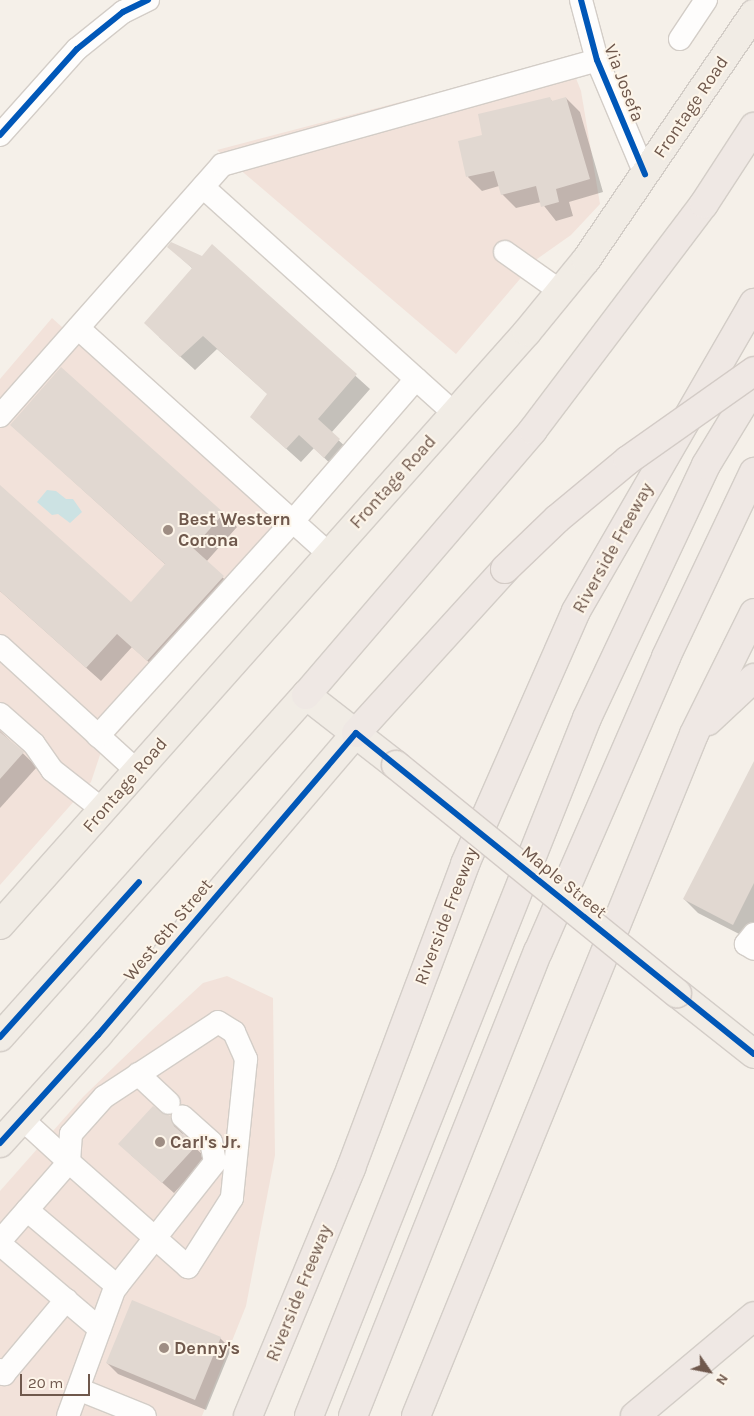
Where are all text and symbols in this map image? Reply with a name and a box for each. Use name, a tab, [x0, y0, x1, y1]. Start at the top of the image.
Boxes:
street label: Via Josefa	[599, 41, 649, 125]
street label: Frontage Road	[649, 52, 733, 162]
street label: Frontage Road	[345, 431, 441, 533]
street label: Riverside Freeway	[568, 479, 658, 617]
place label: Best Western Corona	[178, 509, 291, 552]
marker: Best Western Corona	[162, 524, 174, 536]
street label: Frontage Road	[78, 733, 172, 837]
street label: Maple Street	[517, 841, 611, 923]
street label: Riverside Freeway	[410, 844, 482, 988]
street label: West 6th Street	[119, 874, 217, 986]
place label: Carl's Jr.	[170, 1131, 241, 1153]
marker: Carl's Jr.	[154, 1136, 166, 1148]
street label: Riverside Freeway	[262, 1221, 336, 1365]
place label: Denny's	[174, 1337, 240, 1359]
marker: Denny's	[158, 1342, 170, 1354]
north arrow	[684, 1346, 734, 1396]
scale bar	[22, 1364, 92, 1396]
text: N	[712, 1371, 732, 1388]
text: 20 m	[28, 1374, 63, 1392]

